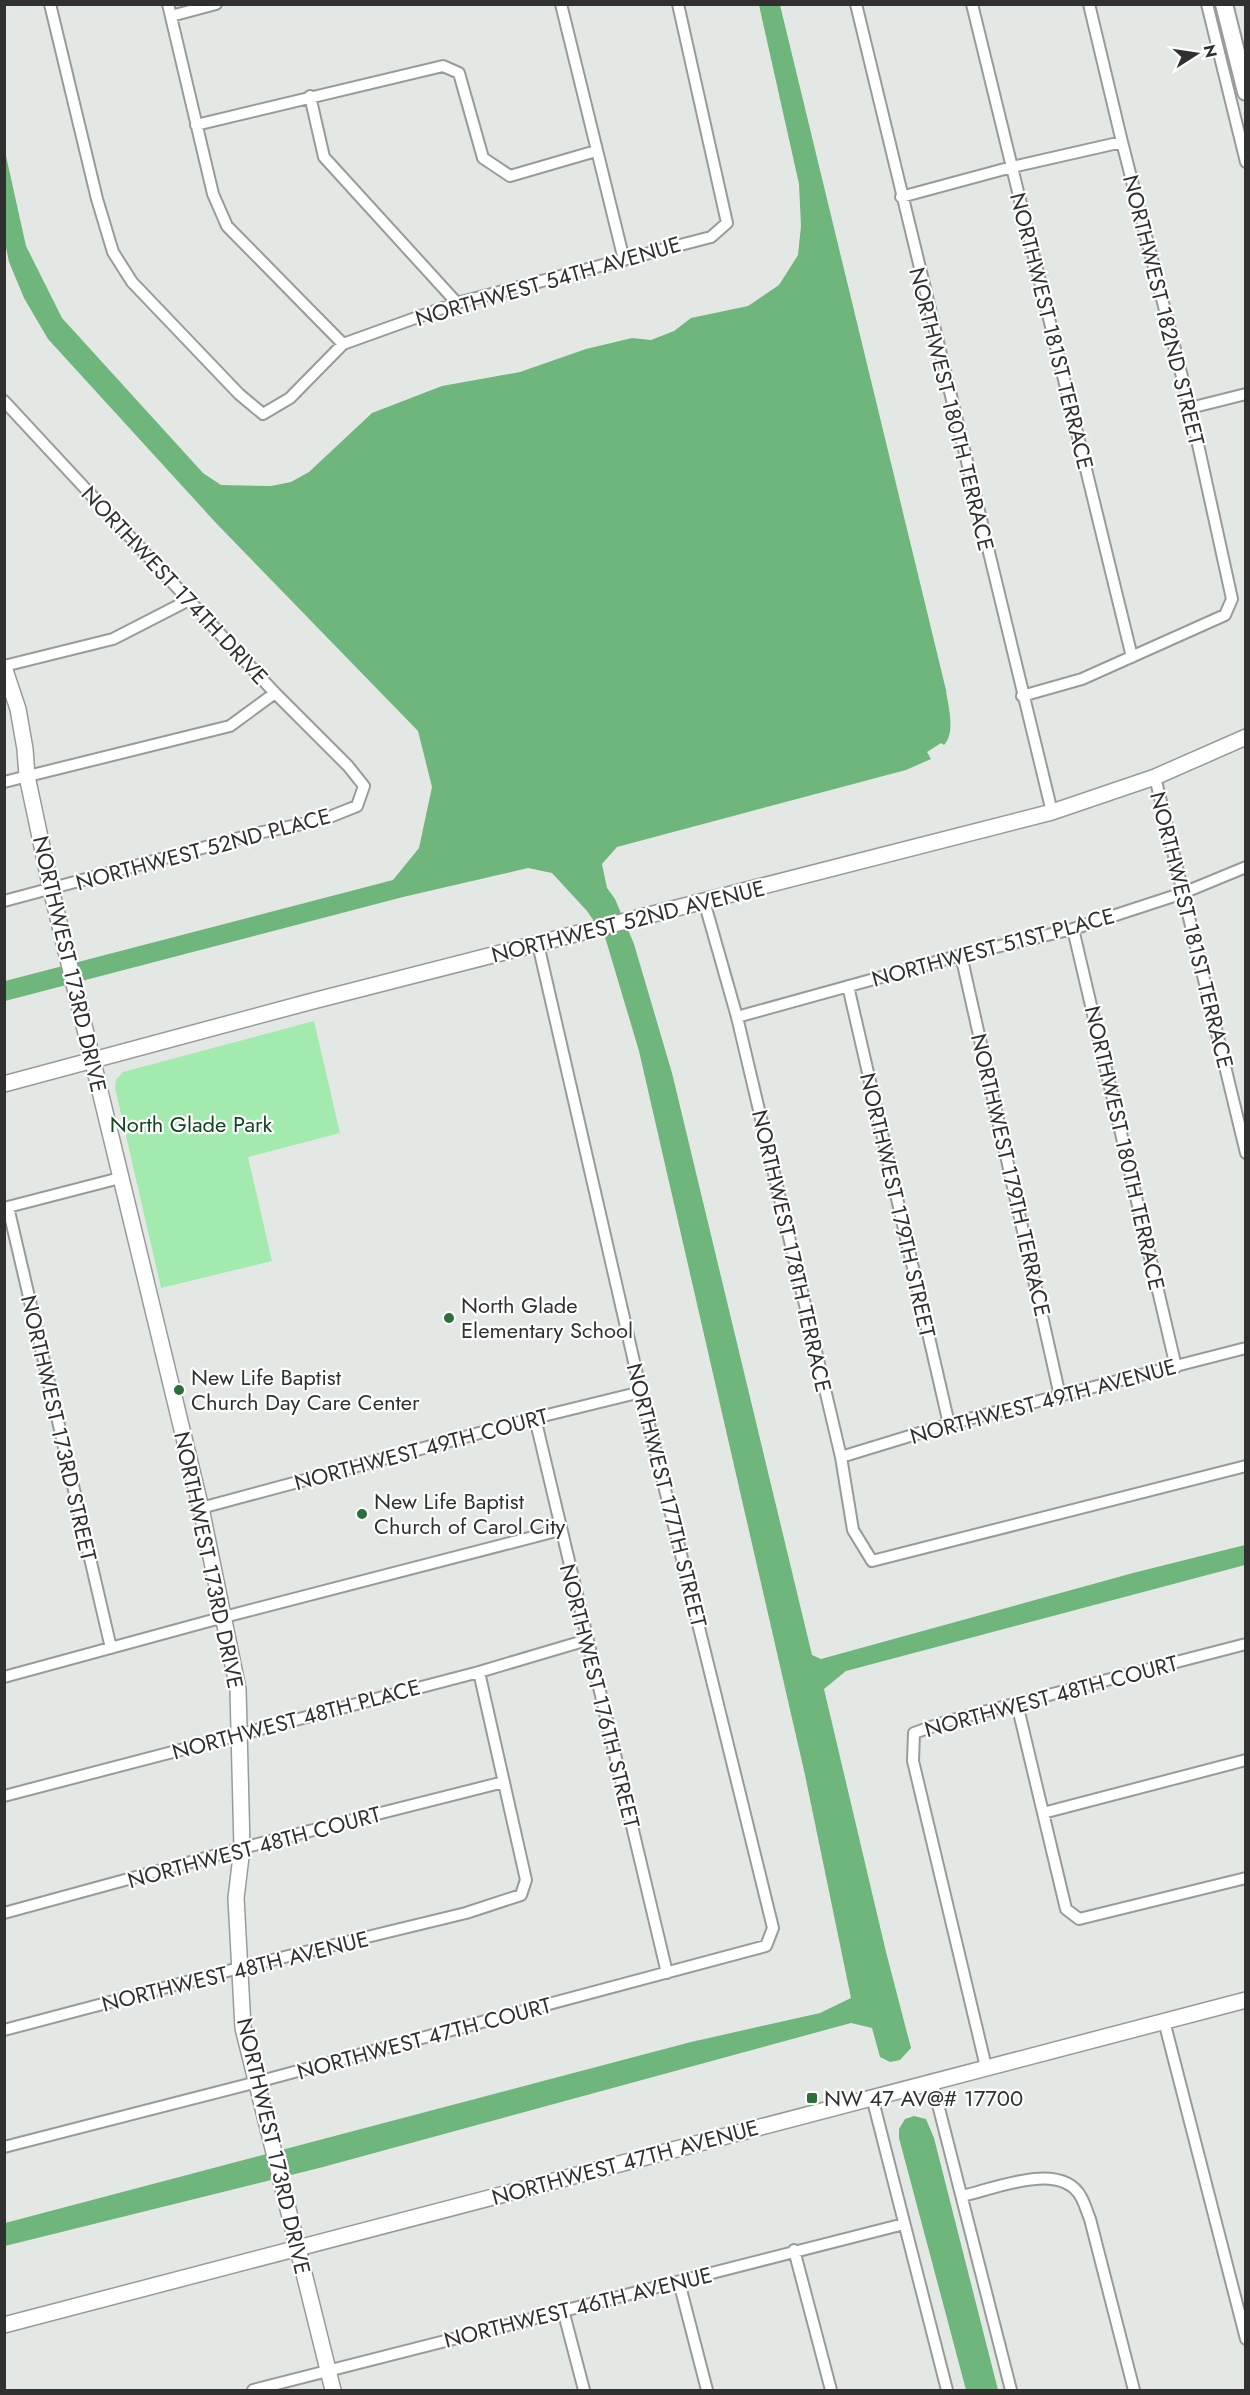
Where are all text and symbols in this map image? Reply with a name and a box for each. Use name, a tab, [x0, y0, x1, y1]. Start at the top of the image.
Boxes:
north arrow	[1166, 24, 1226, 84]
text: N	[1198, 42, 1223, 60]
street label: NORTHWEST 182ND STREET	[1115, 171, 1213, 449]
street label: NORTHWEST 181ST TERRACE	[1002, 189, 1102, 473]
street label: NORTHWEST 54TH AVENUE	[411, 228, 685, 334]
street label: NORTHWEST 180TH TERRACE	[901, 264, 1003, 554]
street label: NORTHWEST 174TH DRIVE	[74, 478, 276, 692]
street label: NORTHWEST 181ST TERRACE	[1142, 788, 1242, 1072]
street label: NORTHWEST 52ND PLACE	[72, 800, 334, 898]
street label: NORTHWEST 173RD DRIVE	[25, 833, 115, 1095]
street label: NORTHWEST 52ND AVENUE	[488, 872, 768, 970]
street label: NORTHWEST 51ST PLACE	[868, 899, 1118, 995]
street label: NORTHWEST 180TH TERRACE	[1077, 1003, 1173, 1293]
street label: NORTHWEST 179TH TERRACE	[963, 1030, 1059, 1320]
street label: NORTHWEST 179TH STREET	[852, 1070, 944, 1341]
street label: NORTHWEST 178TH TERRACE	[744, 1107, 840, 1395]
park label: North Glade Park	[110, 1108, 273, 1140]
place label: North Glade Elementary School	[461, 1289, 633, 1346]
street label: NORTHWEST 173RD STREET	[13, 1292, 105, 1565]
marker: North Glade Elementary School	[442, 1311, 456, 1325]
street label: NORTHWEST 49TH AVENUE	[906, 1350, 1180, 1452]
street label: NORTHWEST 177TH STREET	[619, 1360, 715, 1631]
place label: New Life Baptist Church Day Care Center	[191, 1361, 420, 1418]
marker: New Life Baptist Church Day Care Center	[172, 1383, 186, 1397]
street label: NORTHWEST 49TH COURT	[290, 1399, 552, 1498]
street label: NORTHWEST 173RD DRIVE	[166, 1428, 252, 1692]
place label: New Life Baptist Church of Carol City	[374, 1485, 566, 1542]
marker: New Life Baptist Church of Carol City	[355, 1507, 369, 1521]
street label: NORTHWEST 176TH STREET	[552, 1561, 649, 1832]
street label: NORTHWEST 48TH COURT	[921, 1647, 1182, 1745]
street label: NORTHWEST 48TH PLACE	[168, 1670, 424, 1768]
street label: NORTHWEST 48TH COURT	[124, 1798, 385, 1896]
street label: NORTHWEST 48TH AVENUE	[98, 1922, 372, 2020]
street label: NORTHWEST 47TH COURT	[293, 1988, 555, 2087]
street label: NORTHWEST 173RD DRIVE	[229, 2015, 319, 2277]
place label: NW 47 AV@# 17700	[824, 2082, 1023, 2114]
marker: NW 47 AV@# 17700	[805, 2091, 819, 2105]
street label: NORTHWEST 47TH AVENUE	[488, 2111, 762, 2213]
street label: NORTHWEST 46TH AVENUE	[441, 2258, 715, 2356]

